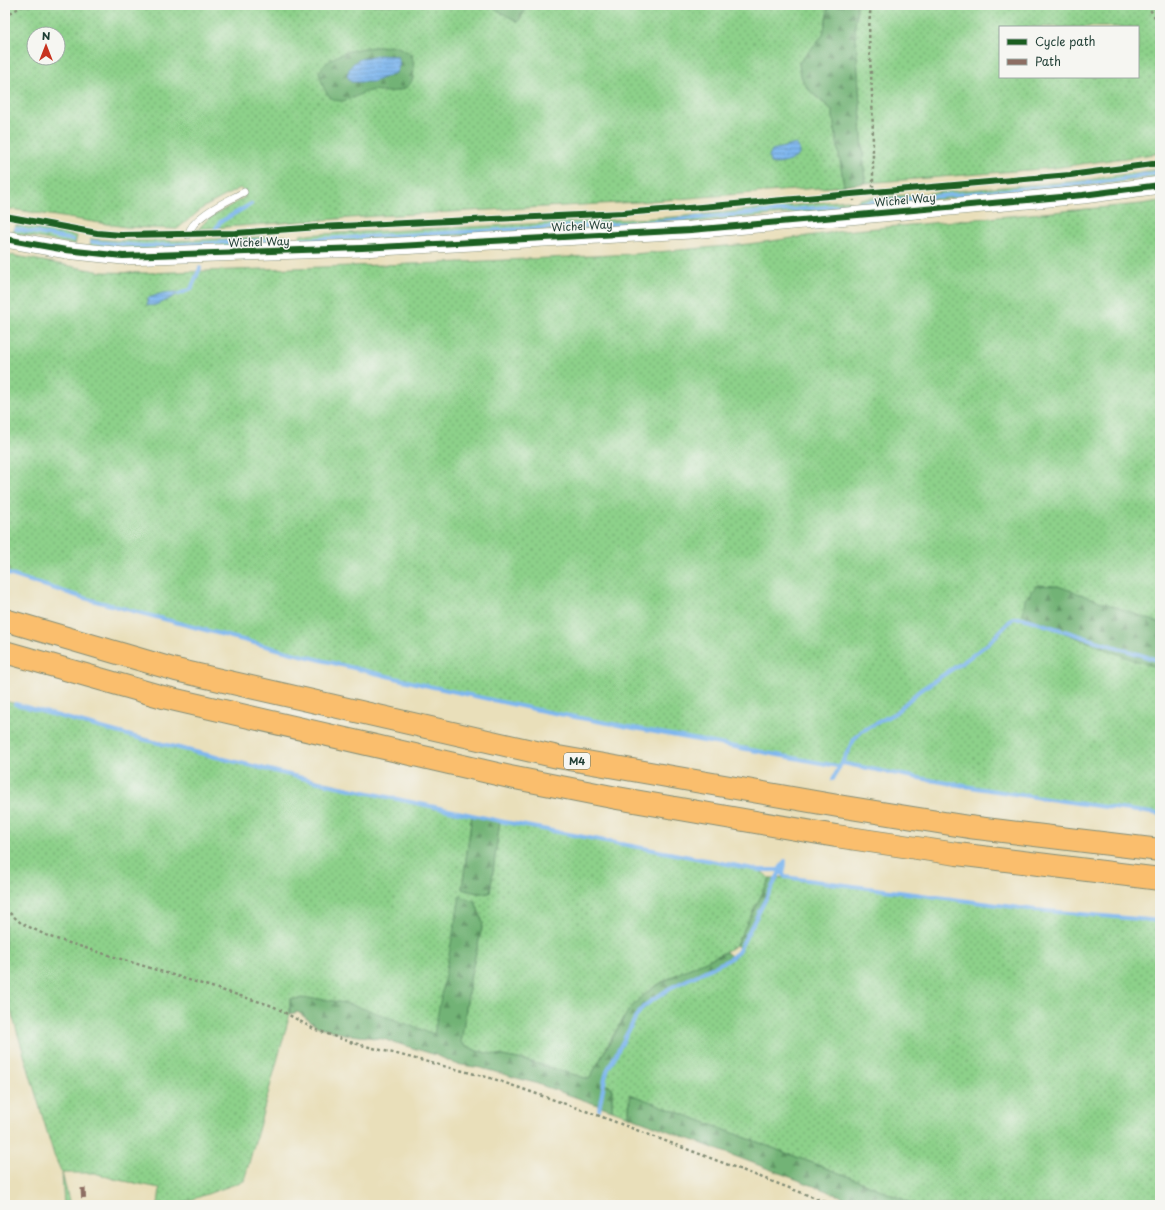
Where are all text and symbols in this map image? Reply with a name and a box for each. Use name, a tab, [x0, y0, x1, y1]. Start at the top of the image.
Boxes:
north arrow	[26, 26, 66, 66]
legend	[999, 26, 1139, 78]
text: N	[42, 27, 51, 44]
text: Cycle path	[1035, 32, 1096, 50]
text: Path	[1035, 52, 1061, 70]
street label: Wichel Way	[874, 188, 936, 211]
street label: Wichel Way	[551, 215, 613, 236]
street label: Wichel Way	[228, 232, 290, 251]
road number: M4	[564, 753, 590, 769]

